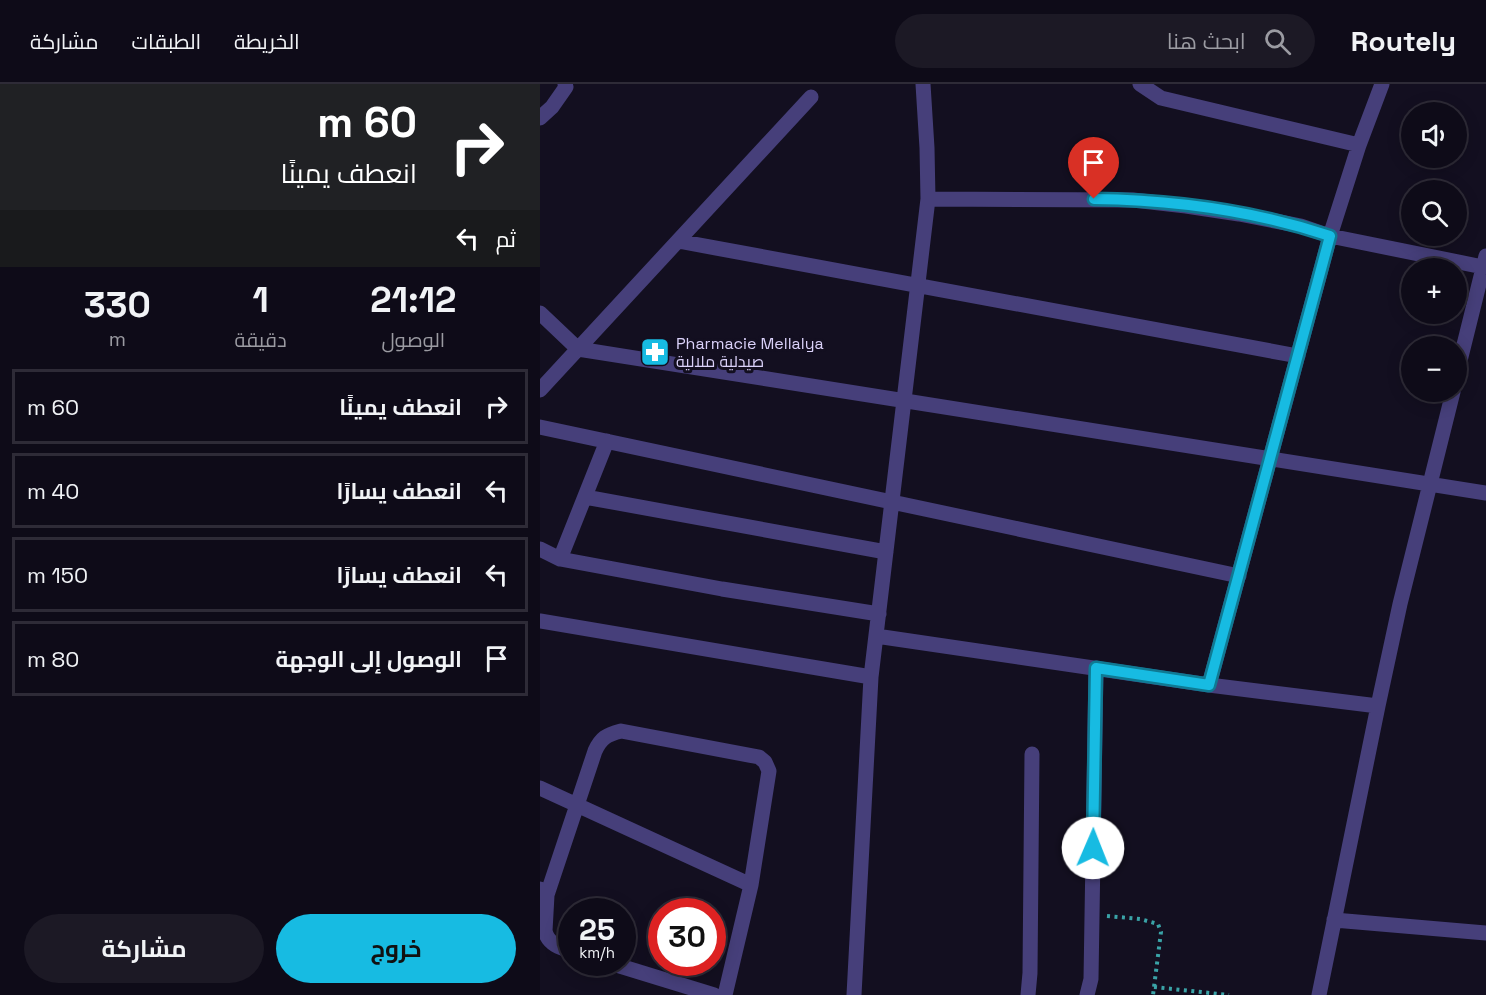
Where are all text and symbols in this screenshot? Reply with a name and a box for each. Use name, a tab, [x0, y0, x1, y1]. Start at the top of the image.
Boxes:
search box	[895, 14, 1315, 68]
text: Routely	[1351, 23, 1456, 59]
icon: search	[1261, 25, 1294, 58]
text: ابحث هنا	[1167, 27, 1246, 55]
text: مشاركة	[30, 28, 99, 55]
text: الطبقات	[132, 28, 201, 55]
text: الخريطة	[234, 28, 300, 55]
text: 60 m	[317, 96, 417, 149]
map controls	[1401, 102, 1467, 402]
button: sound	[1401, 102, 1467, 168]
icon: right	[438, 108, 516, 186]
pin	[1068, 137, 1119, 199]
icon: arrive	[1077, 146, 1110, 179]
text: انعطف يمينًا	[280, 156, 417, 191]
button: search	[1401, 180, 1467, 246]
icon: left	[451, 222, 484, 255]
text: ثم	[496, 225, 516, 253]
button: +	[1401, 258, 1467, 324]
text: 1	[252, 277, 269, 323]
text: 21:12	[370, 277, 456, 323]
text: 330	[84, 282, 151, 328]
text: m	[109, 326, 126, 352]
text: دقيقة	[235, 327, 287, 353]
text: الوصول	[381, 327, 445, 353]
place label: Pharmacie Mellalya صيدلية ملالية	[676, 333, 824, 372]
pharmacy icon: Pharmacie Mellalya صيدلية ملالية	[639, 336, 671, 368]
button: −	[1401, 336, 1467, 402]
icon: right	[480, 390, 513, 423]
text: 60 m	[27, 393, 79, 421]
text: انعطف يمينًا	[339, 393, 462, 421]
icon: left	[480, 474, 513, 507]
text: 40 m	[27, 477, 79, 505]
text: انعطف يسارًا	[336, 477, 462, 505]
icon: left	[480, 558, 513, 591]
text: 150 m	[27, 561, 88, 589]
text: انعطف يسارًا	[336, 561, 462, 589]
icon: arrive	[480, 642, 513, 675]
text: 80 m	[27, 645, 79, 673]
text: الوصول إلى الوجهة	[276, 645, 462, 673]
position arrow	[1061, 816, 1125, 880]
speed limit sign: 30	[648, 898, 726, 976]
text: 25	[579, 910, 615, 949]
button: مشاركة	[24, 914, 264, 983]
button: خروج	[276, 914, 516, 983]
text: km/h	[579, 943, 615, 962]

